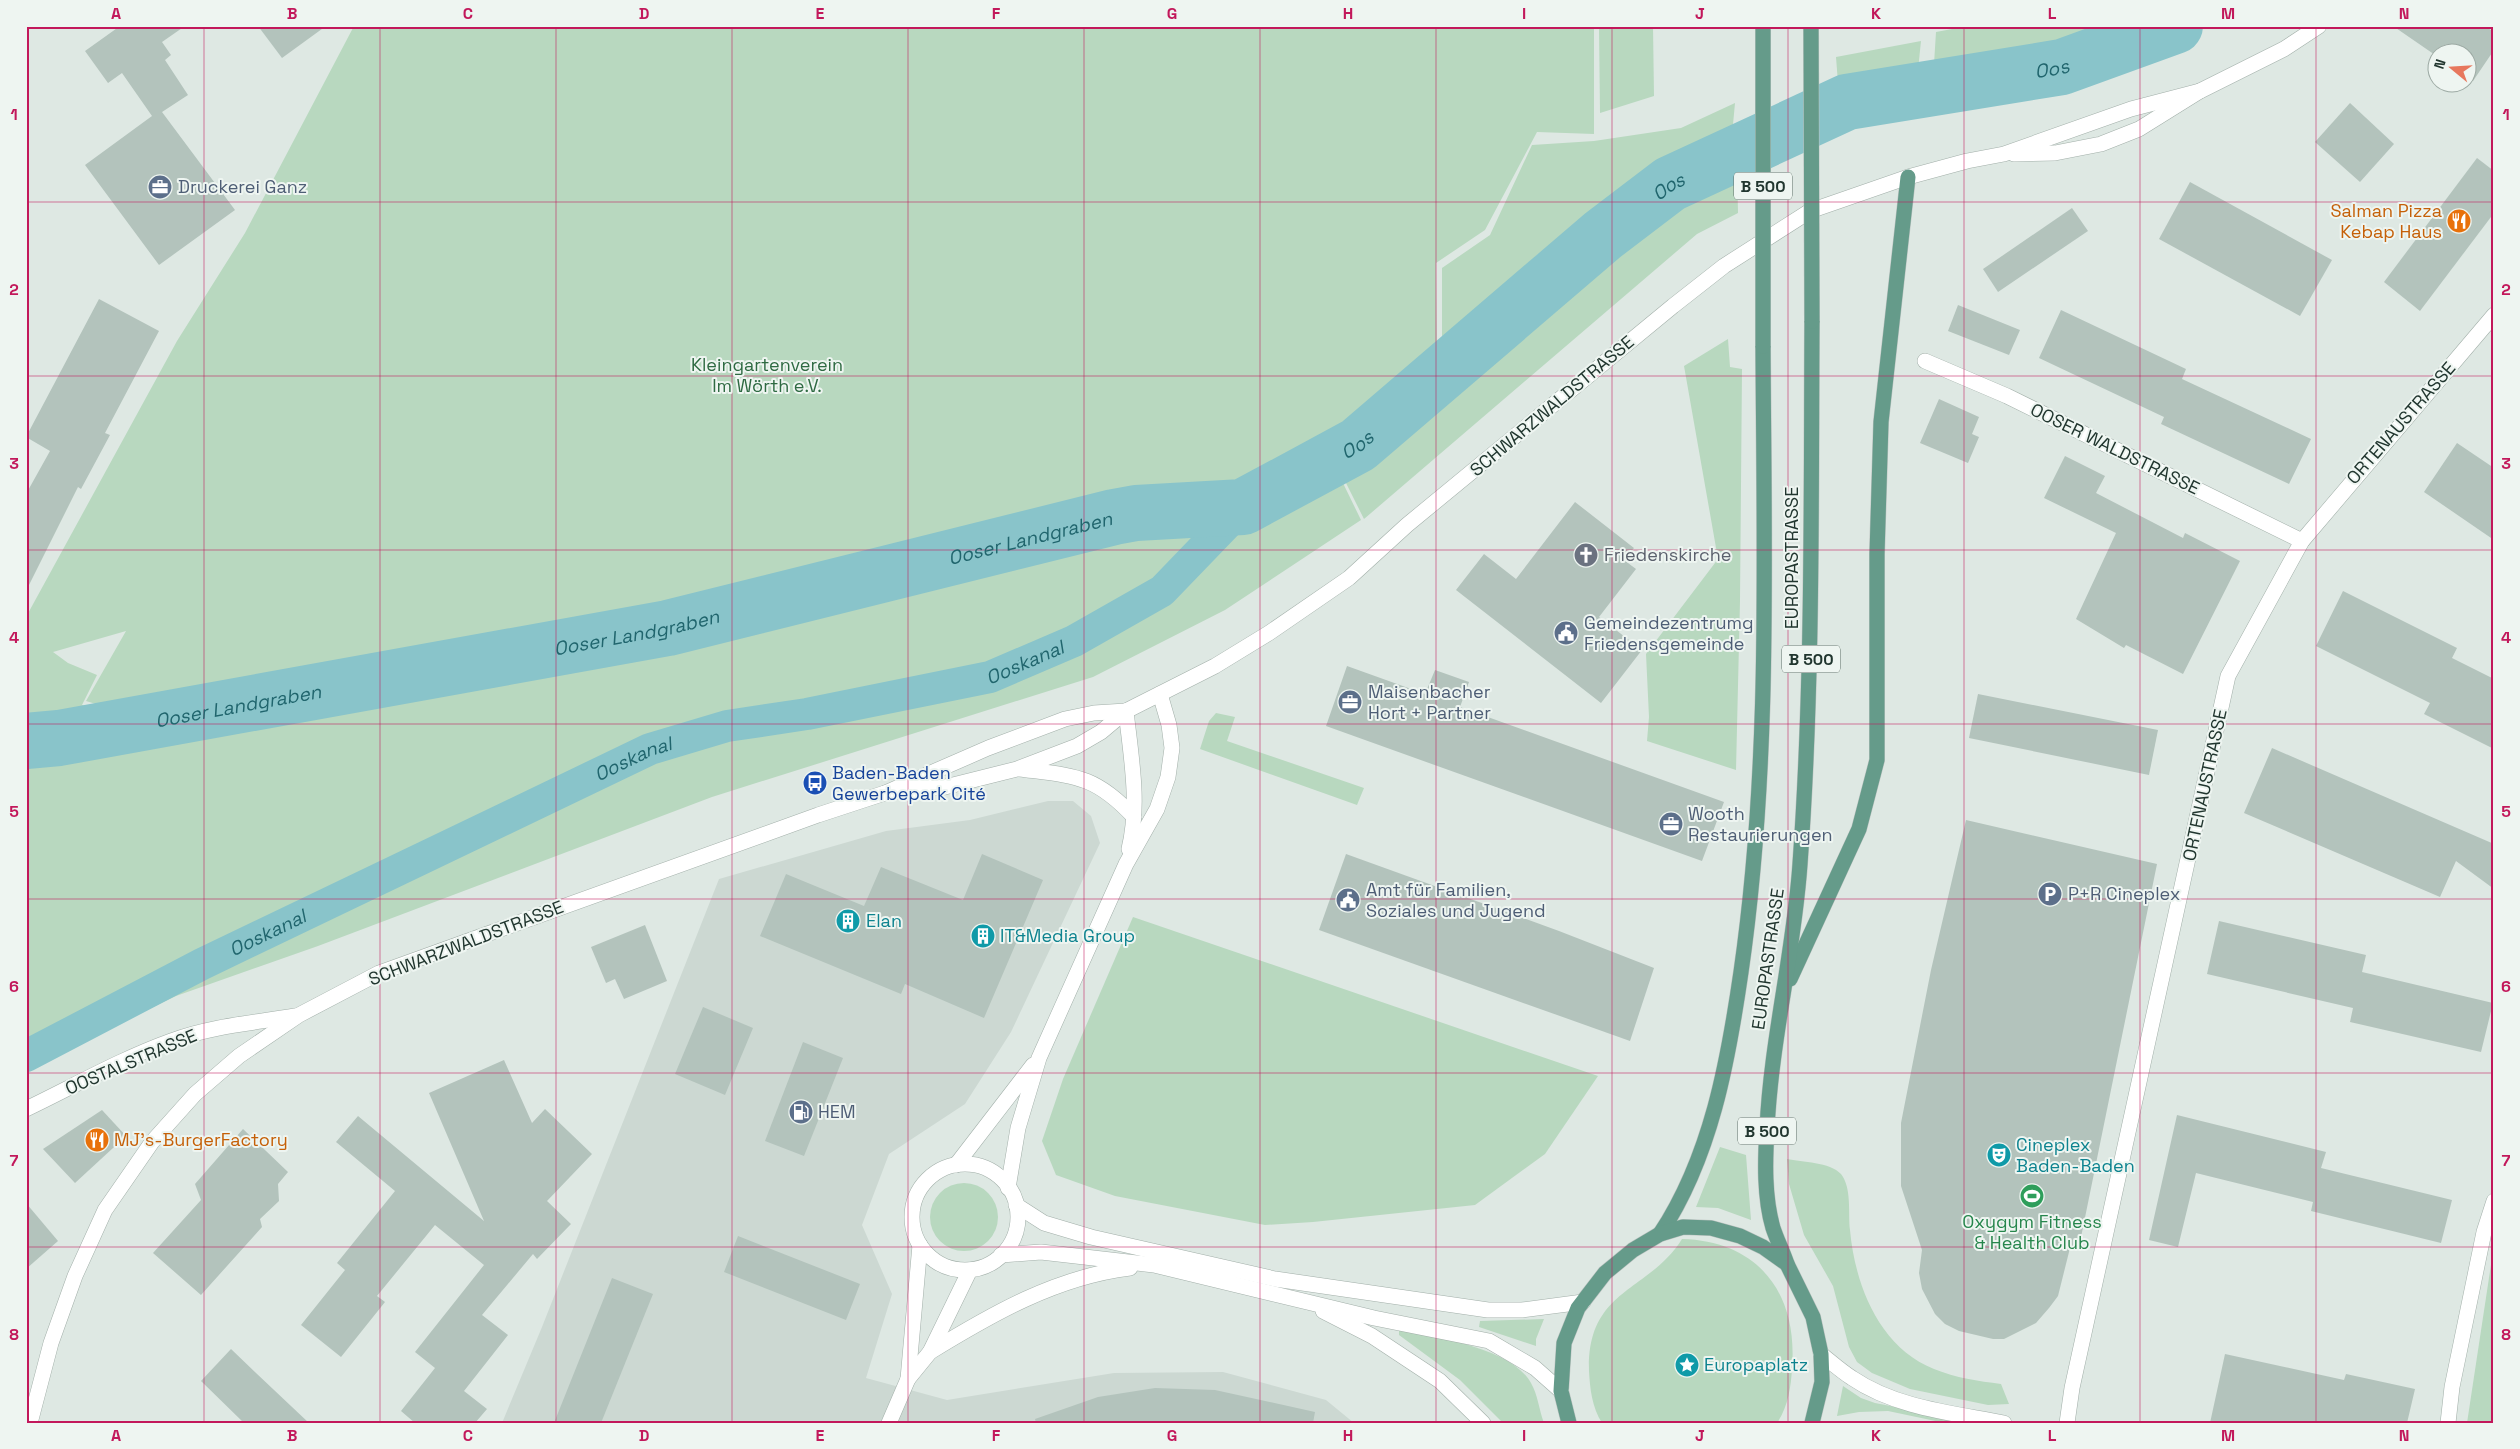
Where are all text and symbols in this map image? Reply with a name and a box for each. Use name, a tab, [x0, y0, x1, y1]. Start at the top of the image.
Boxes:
text: A	[111, 3, 121, 24]
text: B	[287, 3, 297, 24]
text: C	[463, 3, 473, 24]
text: D	[639, 3, 649, 24]
text: E	[816, 3, 825, 24]
text: F	[992, 3, 1001, 24]
text: G	[1167, 3, 1177, 24]
text: H	[1343, 3, 1353, 24]
text: I	[1522, 3, 1526, 24]
text: J	[1695, 3, 1705, 24]
text: K	[1871, 3, 1881, 24]
text: L	[2048, 3, 2057, 24]
text: M	[2221, 3, 2235, 24]
text: N	[2399, 3, 2409, 24]
north arrow	[2428, 42, 2478, 92]
water label: Oos	[2033, 53, 2074, 84]
text: N	[2430, 57, 2450, 71]
text: 1	[10, 104, 18, 125]
text: 1	[2502, 104, 2510, 125]
water label: Oos	[1647, 167, 1690, 206]
road number: B 500	[1734, 172, 1792, 200]
office icon: Druckerei Ganz	[147, 174, 173, 200]
place label: Druckerei Ganz	[178, 175, 307, 198]
place label: Salman Pizza Kebap Haus	[2330, 199, 2442, 243]
restaurant icon: Salman Pizza Kebap Haus	[2446, 208, 2472, 234]
text: 2	[9, 279, 19, 300]
text: 2	[2501, 279, 2511, 300]
street label: SCHWARZWALDSTRASSE	[1465, 330, 1638, 481]
park label: Kleingartenverein Im Wörth e.V.	[691, 353, 843, 397]
street label: ORTENAUSTRASSE	[2341, 357, 2460, 489]
street label: OOSER WALDSTRASSE	[2027, 398, 2204, 500]
water label: Oos	[1336, 425, 1380, 465]
text: 3	[9, 453, 19, 474]
text: 3	[2501, 453, 2511, 474]
street label: EUROPASTRASSE	[1780, 487, 1803, 629]
water label: Ooser Landgraben	[945, 506, 1115, 571]
church icon: Friedenskirche	[1573, 542, 1599, 568]
place label: Friedenskirche	[1604, 543, 1731, 566]
water label: Ooser Landgraben	[552, 604, 722, 661]
place label: Gemeindezentrumg Friedensgemeinde	[1584, 611, 1754, 655]
public building icon: Gemeindezentrumg Friedensgemeinde	[1553, 620, 1579, 646]
text: 4	[9, 627, 19, 648]
text: 4	[2501, 627, 2511, 648]
water label: Ooskanal	[982, 634, 1070, 690]
road number: B 500	[1782, 646, 1840, 672]
water label: Ooser Landgraben	[153, 679, 323, 733]
place label: Maisenbacher Hort + Partner	[1368, 680, 1491, 724]
office icon: Maisenbacher Hort + Partner	[1337, 689, 1363, 715]
street label: ORTENAUSTRASSE	[2177, 707, 2232, 863]
water label: Ooskanal	[590, 731, 677, 787]
place label: Baden-Baden Gewerbepark Cité	[832, 761, 986, 805]
bus stop icon: Baden-Baden Gewerbepark Cité	[802, 770, 828, 796]
text: 5	[9, 801, 19, 822]
text: 5	[2501, 801, 2511, 822]
place label: Wooth Restaurierungen	[1688, 802, 1833, 846]
office icon: Wooth Restaurierungen	[1658, 811, 1684, 837]
place label: Amt für Familien, Soziales und Jugend	[1366, 878, 1546, 922]
parking icon: P+R Cineplex	[2037, 881, 2063, 907]
place label: P+R Cineplex	[2068, 882, 2180, 905]
public building icon: Amt für Familien, Soziales und Jugend	[1335, 887, 1361, 913]
street label: EUROPASTRASSE	[1746, 887, 1789, 1031]
street label: SCHWARZWALDSTRASSE	[365, 895, 567, 990]
water label: Ooskanal	[225, 903, 312, 962]
building icon: Elan	[835, 908, 861, 934]
place label: Elan	[866, 909, 902, 932]
building icon: IT&Media Group	[970, 923, 996, 949]
place label: IT&Media Group	[1000, 924, 1135, 947]
text: 6	[9, 976, 19, 997]
text: 6	[2501, 976, 2511, 997]
street label: OOSTALSTRASSE	[61, 1023, 200, 1100]
fuel station icon: HEM	[788, 1099, 814, 1125]
place label: HEM	[818, 1100, 856, 1123]
road number: B 500	[1738, 1118, 1796, 1144]
restaurant icon: MJ's-BurgerFactory	[84, 1127, 110, 1153]
place label: MJ's-BurgerFactory	[114, 1128, 288, 1151]
place label: Cineplex Baden-Baden	[2016, 1133, 2135, 1177]
theatre icon: Cineplex Baden-Baden	[1986, 1142, 2012, 1168]
text: 7	[10, 1150, 19, 1171]
text: 7	[2502, 1150, 2511, 1171]
sports icon: Oxygym Fitness & Health Club	[2019, 1183, 2045, 1209]
place label: Oxygym Fitness & Health Club	[1962, 1210, 2102, 1254]
text: 8	[9, 1324, 19, 1345]
text: 8	[2501, 1324, 2511, 1345]
place icon: Europaplatz	[1674, 1352, 1700, 1378]
place label: Europaplatz	[1704, 1353, 1808, 1376]
text: A	[111, 1425, 121, 1446]
text: B	[287, 1425, 297, 1446]
text: C	[463, 1425, 473, 1446]
text: D	[639, 1425, 649, 1446]
text: E	[816, 1425, 825, 1446]
text: F	[992, 1425, 1001, 1446]
text: G	[1167, 1425, 1177, 1446]
text: H	[1343, 1425, 1353, 1446]
text: I	[1522, 1425, 1526, 1446]
text: J	[1695, 1425, 1705, 1446]
text: K	[1871, 1425, 1881, 1446]
text: L	[2048, 1425, 2057, 1446]
text: M	[2221, 1425, 2235, 1446]
text: N	[2399, 1425, 2409, 1446]

